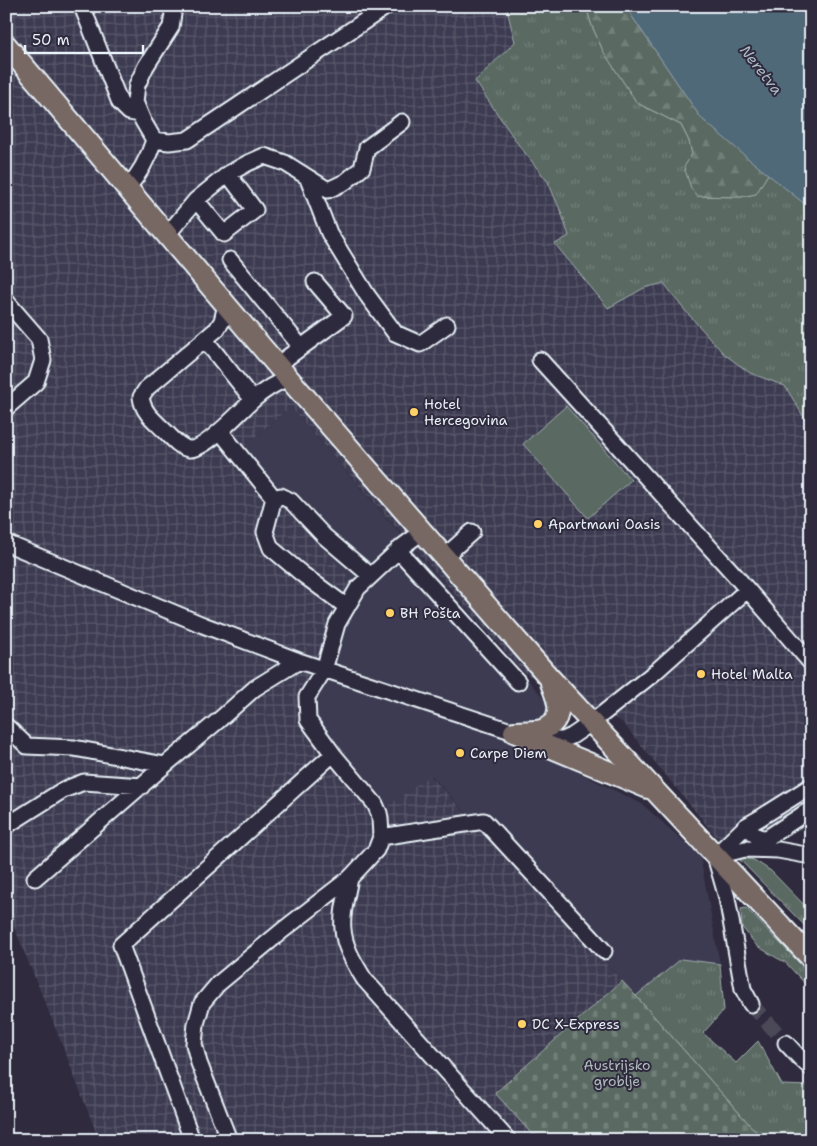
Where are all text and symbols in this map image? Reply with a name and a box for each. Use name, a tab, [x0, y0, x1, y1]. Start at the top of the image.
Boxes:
scale bar	[25, 22, 142, 54]
text: 50 m	[32, 30, 70, 50]
water label: Neretva	[735, 41, 787, 99]
place label: Hotel Hercegovina	[424, 395, 508, 429]
marker: Hotel Hercegovina	[408, 406, 420, 418]
place label: Apartmani Oasis	[548, 515, 661, 533]
marker: Apartmani Oasis	[532, 518, 544, 530]
place label: BH Pošta	[400, 604, 461, 622]
marker: BH Pošta	[384, 607, 396, 619]
place label: Hotel Malta	[711, 665, 793, 683]
marker: Hotel Malta	[695, 668, 707, 680]
place label: Carpe Diem	[470, 744, 547, 762]
marker: Carpe Diem	[454, 747, 466, 759]
place label: DC X-Express	[532, 1015, 620, 1033]
marker: DC X-Express	[516, 1018, 528, 1030]
park label: Austrijsko groblje	[584, 1056, 650, 1090]

